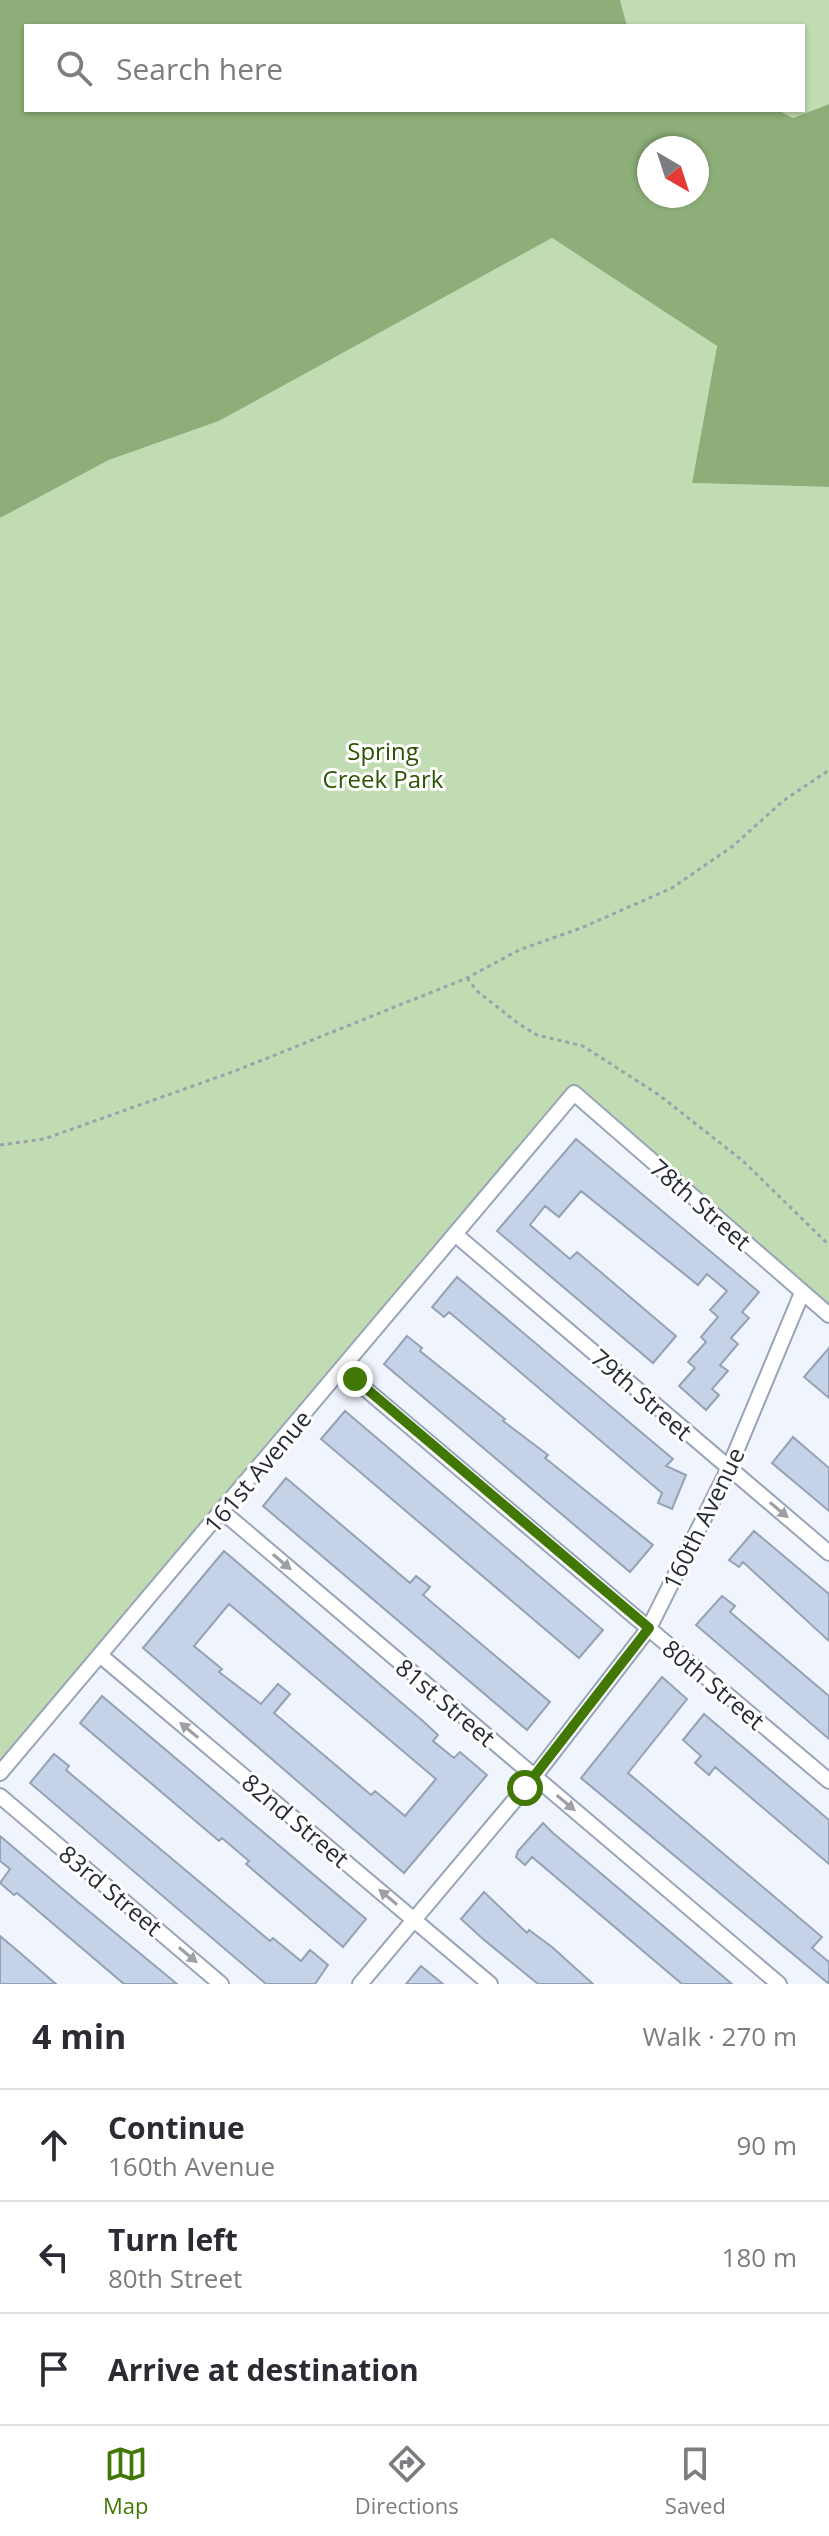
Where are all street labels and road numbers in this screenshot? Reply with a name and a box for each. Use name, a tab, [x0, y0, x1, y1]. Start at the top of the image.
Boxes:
street label: 78th Street	[643, 1151, 759, 1257]
street label: 79th Street	[584, 1341, 700, 1447]
street label: 161st Avenue	[196, 1403, 318, 1539]
street label: 160th Avenue	[654, 1441, 752, 1595]
street label: 80th Street	[656, 1632, 772, 1736]
street label: 81st Street	[389, 1651, 503, 1753]
street label: 82nd Street	[236, 1766, 356, 1874]
street label: 83rd Street	[52, 1837, 170, 1943]

